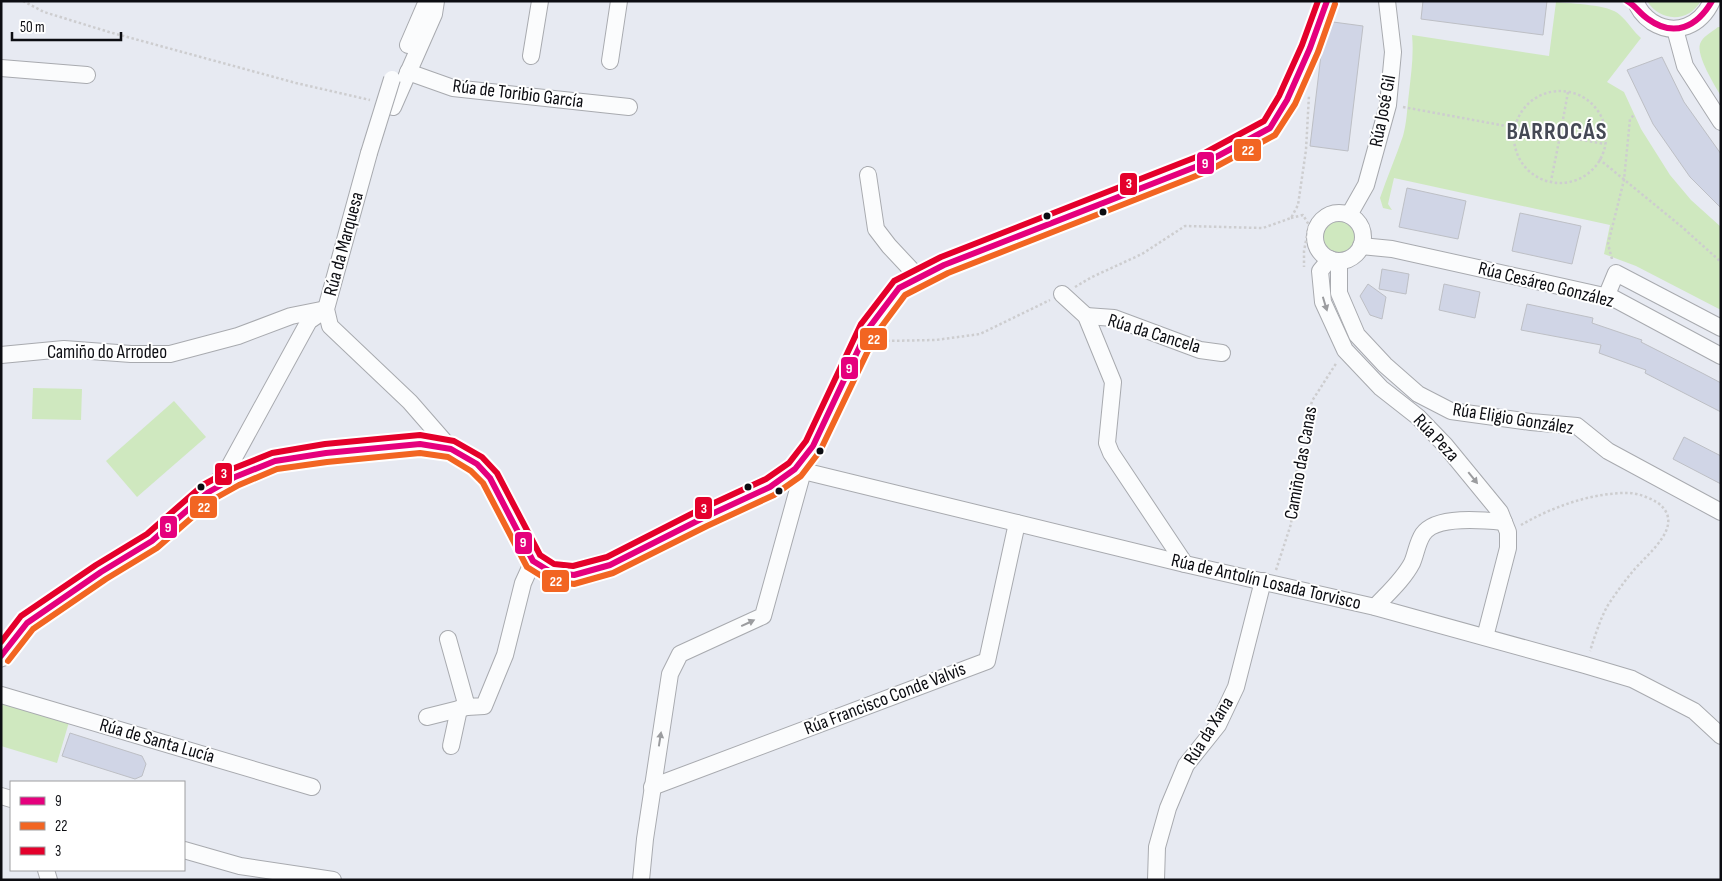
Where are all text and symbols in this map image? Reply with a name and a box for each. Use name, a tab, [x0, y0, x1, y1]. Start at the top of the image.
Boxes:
scale bar	[12, 10, 121, 42]
text: 50 m	[20, 18, 45, 37]
street label: Rúa José Gil	[1365, 73, 1401, 149]
street label: Rúa de Toribio García	[451, 75, 585, 113]
district label: BARROCÁS	[1506, 117, 1608, 146]
line badge: 22	[1233, 138, 1262, 162]
text: 22	[1242, 142, 1254, 159]
line badge: 9	[1196, 151, 1215, 175]
text: 9	[1202, 155, 1209, 172]
line badge: 3	[1119, 172, 1138, 196]
text: 3	[1126, 175, 1132, 192]
street label: Rúa da Marquesa	[319, 190, 369, 298]
unlabelled marker	[1098, 207, 1108, 217]
unlabelled marker	[1042, 211, 1052, 221]
street label: Rúa Cesáreo González	[1476, 257, 1616, 313]
one-way arrow	[1321, 296, 1329, 311]
street label: Rúa da Cancela	[1105, 309, 1203, 359]
line badge: 22	[859, 327, 888, 351]
text: 22	[868, 331, 880, 348]
street label: Camiño do Arrodeo	[47, 341, 167, 364]
line badge: 9	[840, 356, 859, 380]
text: 9	[846, 360, 853, 377]
street label: Rúa Eligio González	[1451, 398, 1575, 440]
street label: Camiño das Canas	[1280, 404, 1322, 521]
street label: Rúa Peza	[1408, 409, 1464, 467]
unlabelled marker	[815, 446, 825, 456]
line badge: 3	[214, 462, 233, 486]
text: 3	[221, 465, 227, 482]
one-way arrow	[1467, 472, 1478, 485]
unlabelled marker	[196, 482, 206, 492]
unlabelled marker	[743, 482, 753, 492]
unlabelled marker	[774, 486, 784, 496]
line badge: 22	[189, 495, 218, 519]
line badge: 3	[694, 496, 713, 520]
text: 22	[198, 499, 210, 516]
text: 3	[701, 500, 707, 517]
line badge: 9	[159, 515, 178, 539]
text: 9	[165, 519, 172, 536]
line badge: 9	[514, 531, 533, 555]
text: 9	[520, 534, 527, 551]
street label: Rúa de Antolín Losada Torvisco	[1169, 549, 1363, 615]
line badge: 22	[541, 569, 570, 593]
text: 22	[550, 573, 562, 590]
one-way arrow	[741, 619, 755, 627]
street label: Rúa Francisco Conde Valvis	[801, 657, 969, 740]
street label: Rúa da Xana	[1179, 693, 1239, 769]
street label: Rúa de Santa Lucía	[97, 714, 217, 768]
one-way arrow	[656, 730, 664, 746]
legend	[10, 781, 185, 871]
text: 9	[55, 792, 62, 811]
text: 22	[55, 817, 67, 836]
text: 3	[55, 842, 61, 861]

